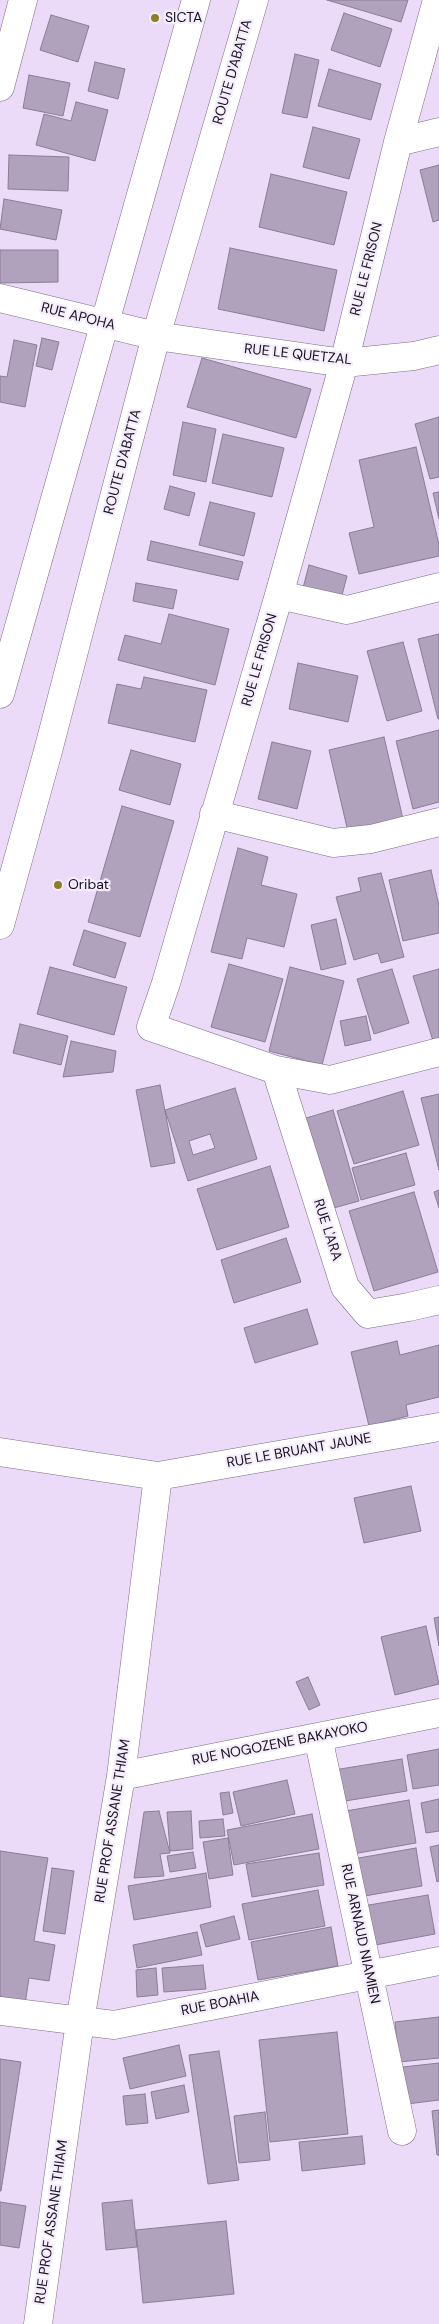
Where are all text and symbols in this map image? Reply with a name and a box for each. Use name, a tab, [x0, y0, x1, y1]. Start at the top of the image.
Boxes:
place label: SICTA	[165, 10, 202, 26]
marker: SICTA	[149, 12, 161, 24]
street label: ROUTE D'ABATTA	[210, 18, 256, 126]
street label: RUE LE FRISON	[347, 220, 387, 318]
street label: RUE APOHA	[39, 300, 117, 334]
street label: RUE LE QUETZAL	[243, 341, 353, 369]
street label: ROUTE D'ABATTA	[101, 407, 145, 517]
street label: RUE LE FRISON	[239, 612, 281, 708]
place label: Oribat	[68, 877, 109, 893]
marker: Oribat	[52, 879, 64, 891]
street label: RUE L'ARA	[309, 1197, 345, 1263]
street label: RUE LE BRUANT JAUNE	[225, 1430, 373, 1472]
street label: RUE NOGOZENE BAKAYOKO	[191, 1719, 369, 1769]
street label: RUE PROF ASSANE THIAM	[92, 1738, 134, 1904]
street label: RUE ARNAUD NIAMIEN	[337, 1862, 383, 2006]
street label: RUE BOAHIA	[180, 1988, 260, 2020]
street label: RUE PROF ASSANE THIAM	[32, 2139, 72, 2305]

